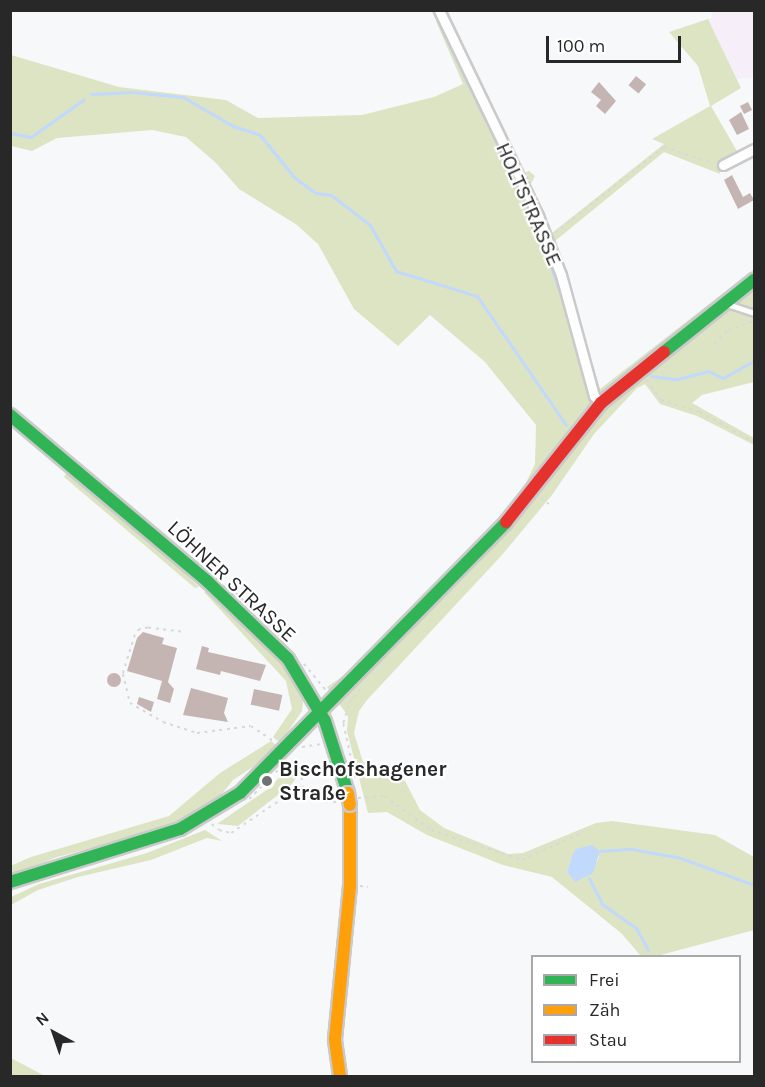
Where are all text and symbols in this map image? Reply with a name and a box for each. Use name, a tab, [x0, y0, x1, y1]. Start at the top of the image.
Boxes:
scale bar	[549, 24, 684, 62]
text: 100 m	[557, 35, 605, 57]
street label: HOLTSTRASSE	[491, 138, 567, 270]
street label: LÖHNER STRASSE	[162, 515, 302, 647]
place label: Bischofshagener Straße	[279, 756, 446, 806]
marker: Bischofshagener Straße	[260, 774, 274, 788]
legend	[531, 955, 741, 1063]
text: Frei	[589, 969, 620, 991]
text: Zäh	[589, 999, 620, 1021]
north arrow	[24, 1003, 84, 1063]
text: N	[32, 1008, 53, 1030]
text: Stau	[589, 1029, 627, 1051]

